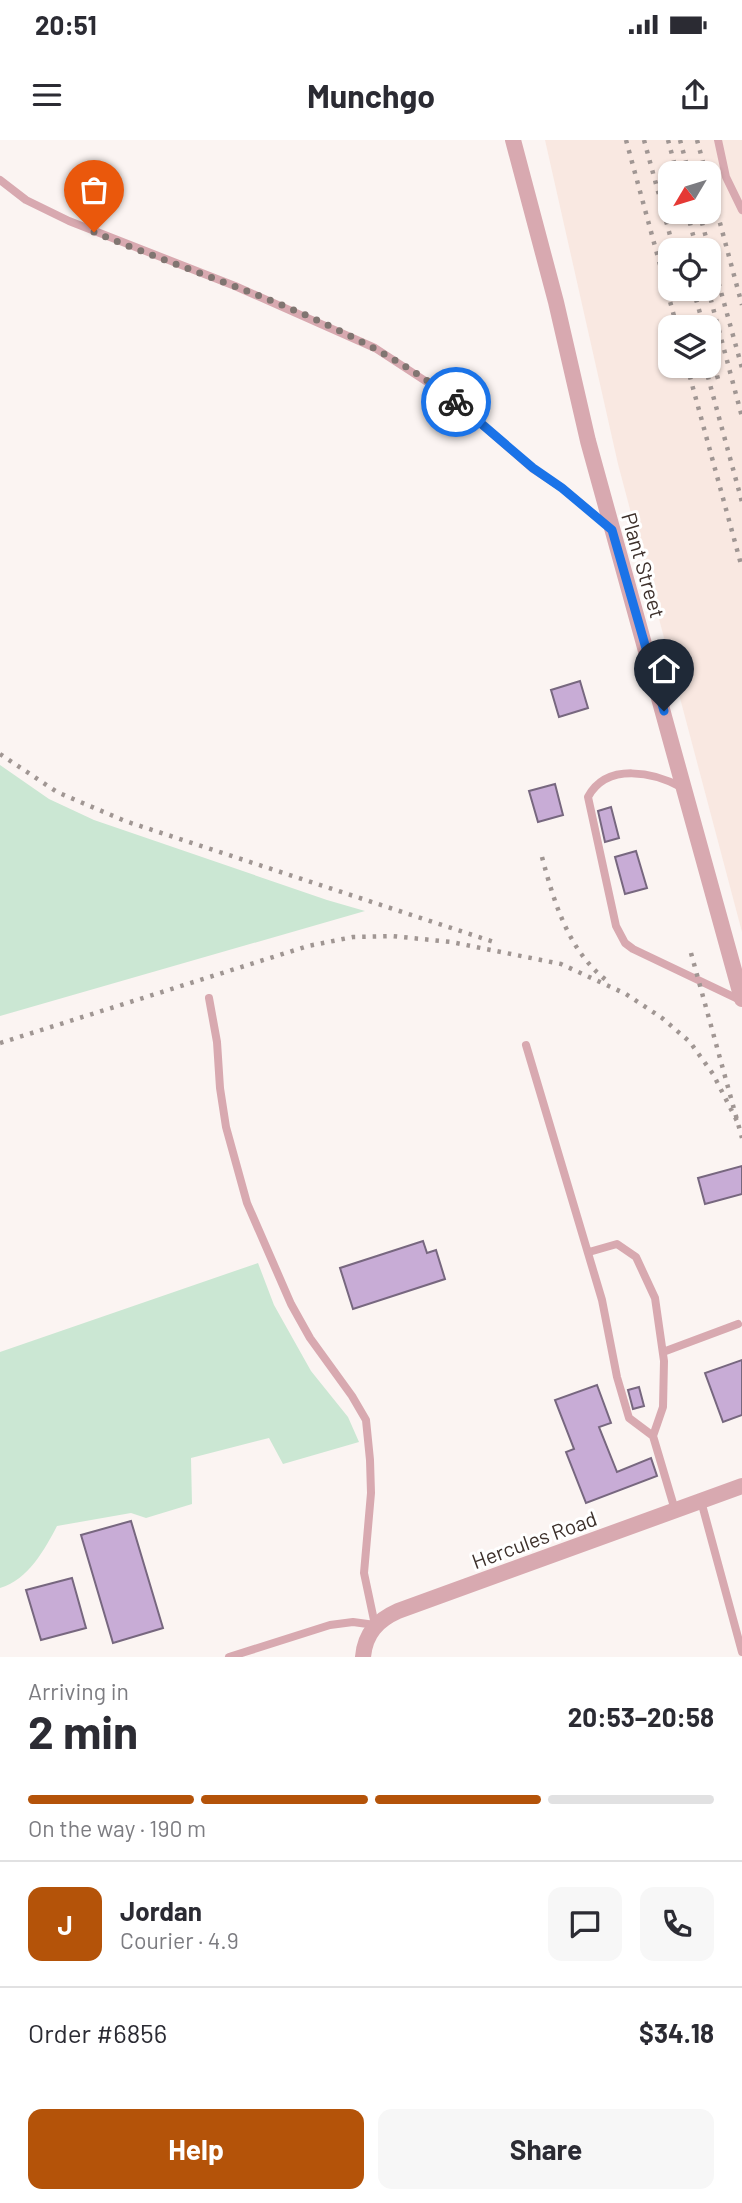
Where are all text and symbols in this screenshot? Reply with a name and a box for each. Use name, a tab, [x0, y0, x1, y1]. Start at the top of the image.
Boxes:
text: 20:51	[35, 9, 97, 40]
icon: menu	[28, 76, 66, 114]
text: Munchgo	[307, 76, 435, 114]
icon: share	[676, 76, 714, 114]
pin	[64, 160, 124, 232]
north arrow	[658, 161, 721, 224]
map controls	[658, 161, 721, 378]
icon: bag	[75, 171, 113, 209]
button: locate	[658, 238, 721, 301]
button: layers	[658, 315, 721, 378]
courier	[421, 367, 491, 437]
icon: bike	[437, 383, 475, 421]
street label: Plant Street	[617, 509, 671, 621]
pin	[634, 639, 694, 711]
icon: home	[645, 650, 683, 688]
street label: Hercules Road	[468, 1505, 600, 1573]
text: Arriving in	[28, 1677, 129, 1705]
text: 20:53–20:58	[568, 1701, 714, 1732]
text: 2 min	[28, 1703, 138, 1758]
text: On the way · 190 m	[28, 1814, 206, 1842]
button: chat	[548, 1887, 622, 1961]
button: phone	[640, 1887, 714, 1961]
text: Jordan	[120, 1895, 202, 1926]
text: J	[57, 1909, 73, 1940]
text: Courier · 4.9	[120, 1926, 239, 1954]
text: Order #6856	[28, 2017, 167, 2048]
text: $34.18	[639, 2017, 714, 2048]
button: Help	[28, 2109, 364, 2189]
button: Share	[378, 2109, 714, 2189]

